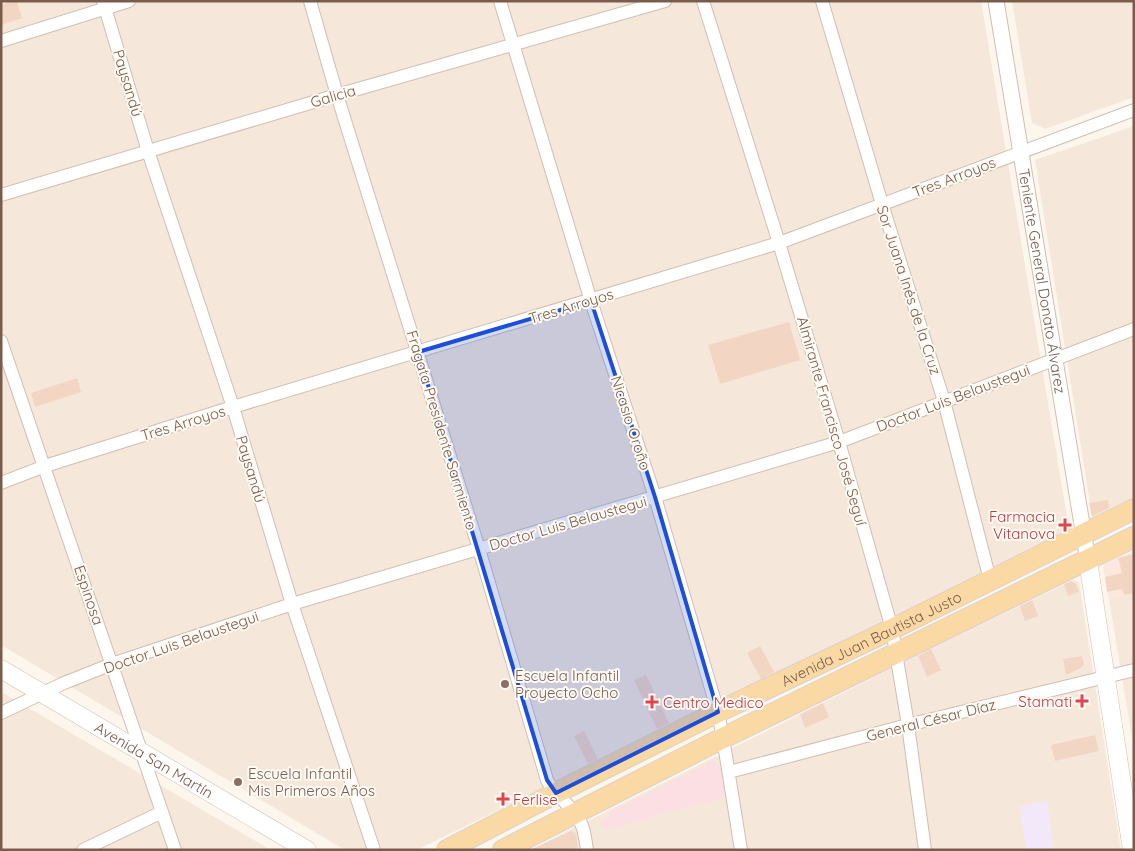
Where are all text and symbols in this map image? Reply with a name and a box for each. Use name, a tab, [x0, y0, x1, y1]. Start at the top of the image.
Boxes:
street label: Paysandú	[109, 47, 147, 119]
street label: Galicia	[308, 80, 358, 112]
street label: Tres Arroyos	[910, 152, 998, 202]
street label: Teniente General Donato Álvarez	[1015, 167, 1070, 395]
street label: Sor Juana Inés de la Cruz	[873, 203, 945, 377]
street label: Tres Arroyos	[526, 284, 616, 328]
street label: Almirante Francisco José Seguí	[793, 314, 871, 529]
street label: Fragata Presidente Sarmiento	[403, 328, 481, 532]
street label: Doctor Luis Belaustegui	[873, 360, 1033, 436]
street label: Nicasio Oroño	[607, 373, 655, 473]
street label: Tres Arroyos	[138, 401, 228, 445]
street label: Paysandú	[232, 433, 270, 505]
street label: Doctor Luis Belaustegui	[487, 491, 649, 555]
place label: Farmacia Vitanova	[989, 507, 1055, 543]
marker: Farmacia Vitanova	[1059, 519, 1071, 531]
street label: Espinosa	[70, 563, 108, 627]
street label: Avenida Juan Bautista Justo	[778, 587, 964, 690]
street label: Doctor Luis Belaustegui	[101, 606, 261, 678]
place label: Escuela Infantil Proyecto Ocho	[515, 666, 619, 702]
marker: Escuela Infantil Proyecto Ocho	[499, 678, 511, 690]
place label: Stamati	[1018, 692, 1072, 711]
place label: Centro Medico	[663, 693, 764, 712]
marker: Centro Medico	[645, 695, 659, 709]
street label: General César Díaz	[864, 695, 998, 745]
marker: Stamati	[1076, 695, 1088, 707]
street label: Avenida San Martín	[92, 717, 217, 802]
place label: Escuela Infantil Mis Primeros Años	[248, 764, 375, 800]
marker: Escuela Infantil Mis Primeros Años	[232, 776, 244, 788]
place label: Ferlise	[513, 790, 558, 809]
marker: Ferlise	[497, 793, 509, 805]

